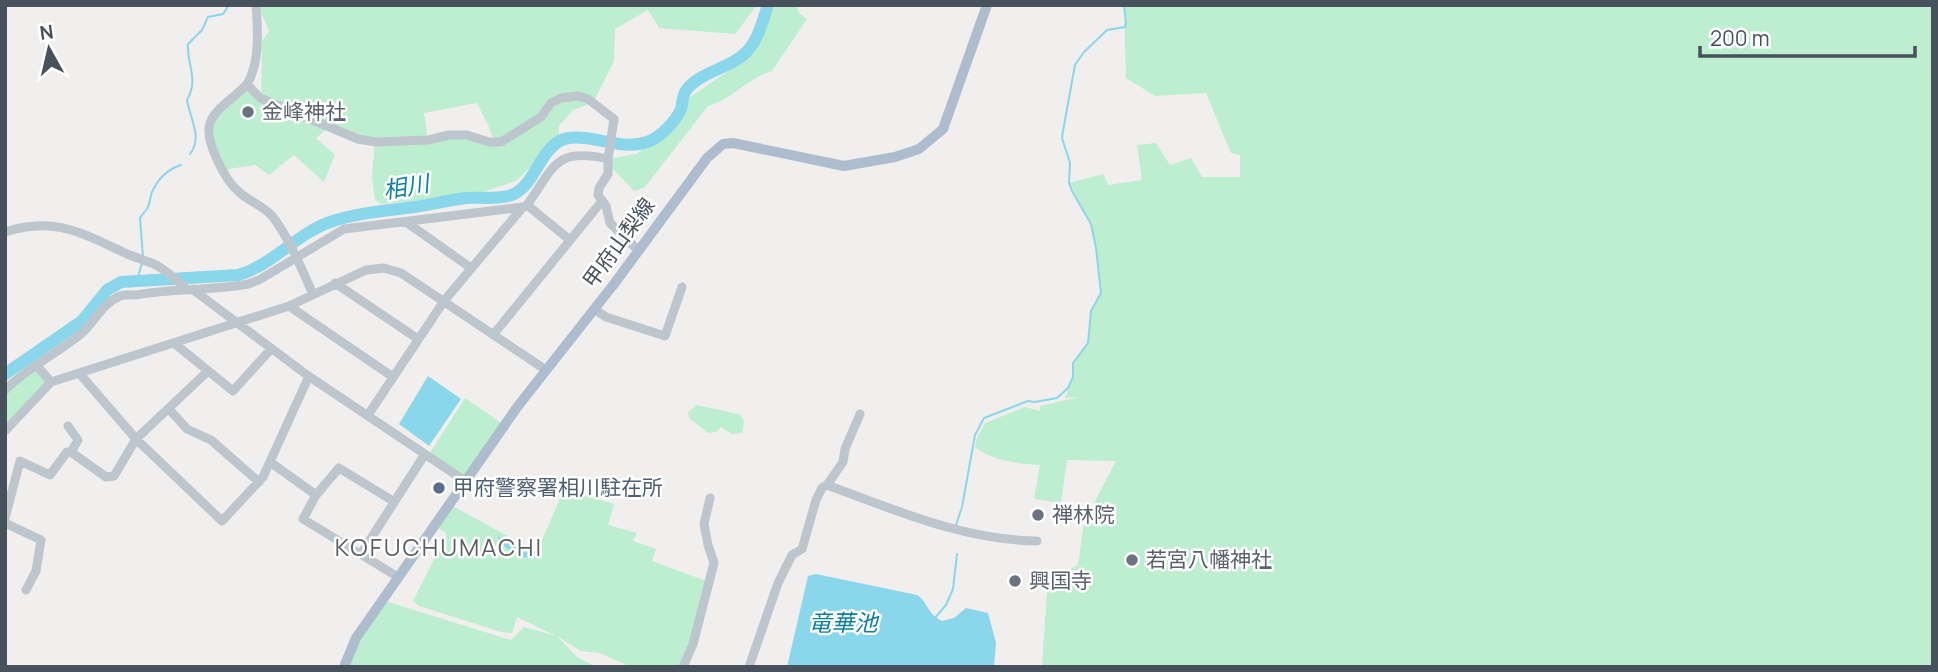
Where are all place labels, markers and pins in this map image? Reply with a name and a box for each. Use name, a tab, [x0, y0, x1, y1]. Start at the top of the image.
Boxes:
place label: 金峰神社	[262, 97, 346, 125]
marker: 金峰神社	[240, 104, 256, 120]
place label: 甲府警察署相川駐在所	[453, 473, 663, 501]
marker: 甲府警察署相川駐在所	[431, 480, 447, 496]
place label: 禅林院	[1052, 500, 1115, 528]
marker: 禅林院	[1030, 507, 1046, 523]
place label: 若宮八幡神社	[1146, 545, 1272, 573]
marker: 若宮八幡神社	[1124, 552, 1140, 568]
place label: 興国寺	[1029, 566, 1092, 594]
marker: 興国寺	[1007, 573, 1023, 589]

